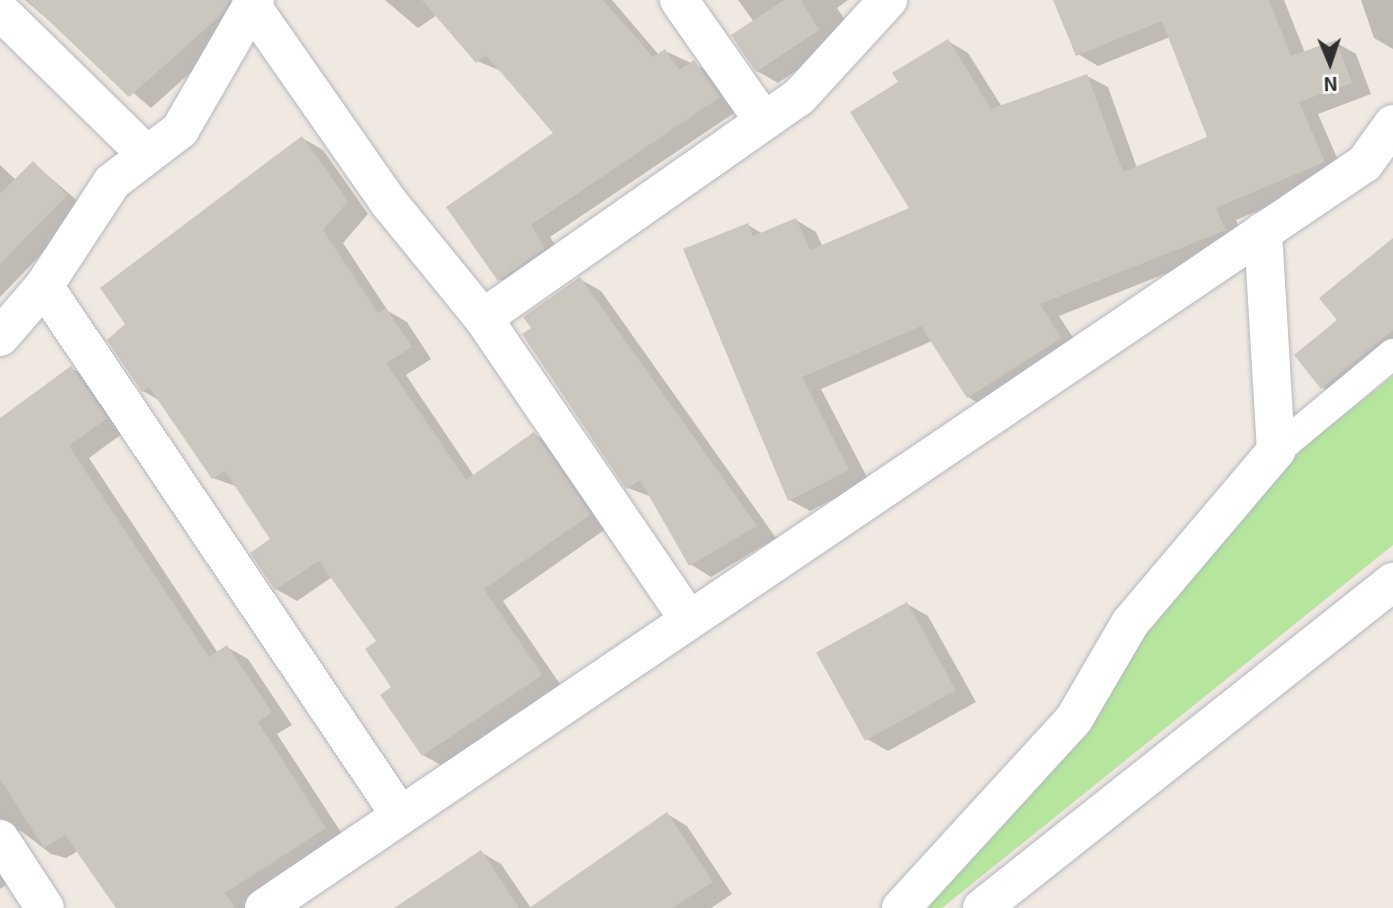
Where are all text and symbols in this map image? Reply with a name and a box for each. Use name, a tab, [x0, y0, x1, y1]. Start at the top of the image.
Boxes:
north arrow	[1295, 28, 1365, 98]
text: N	[1323, 73, 1338, 96]

